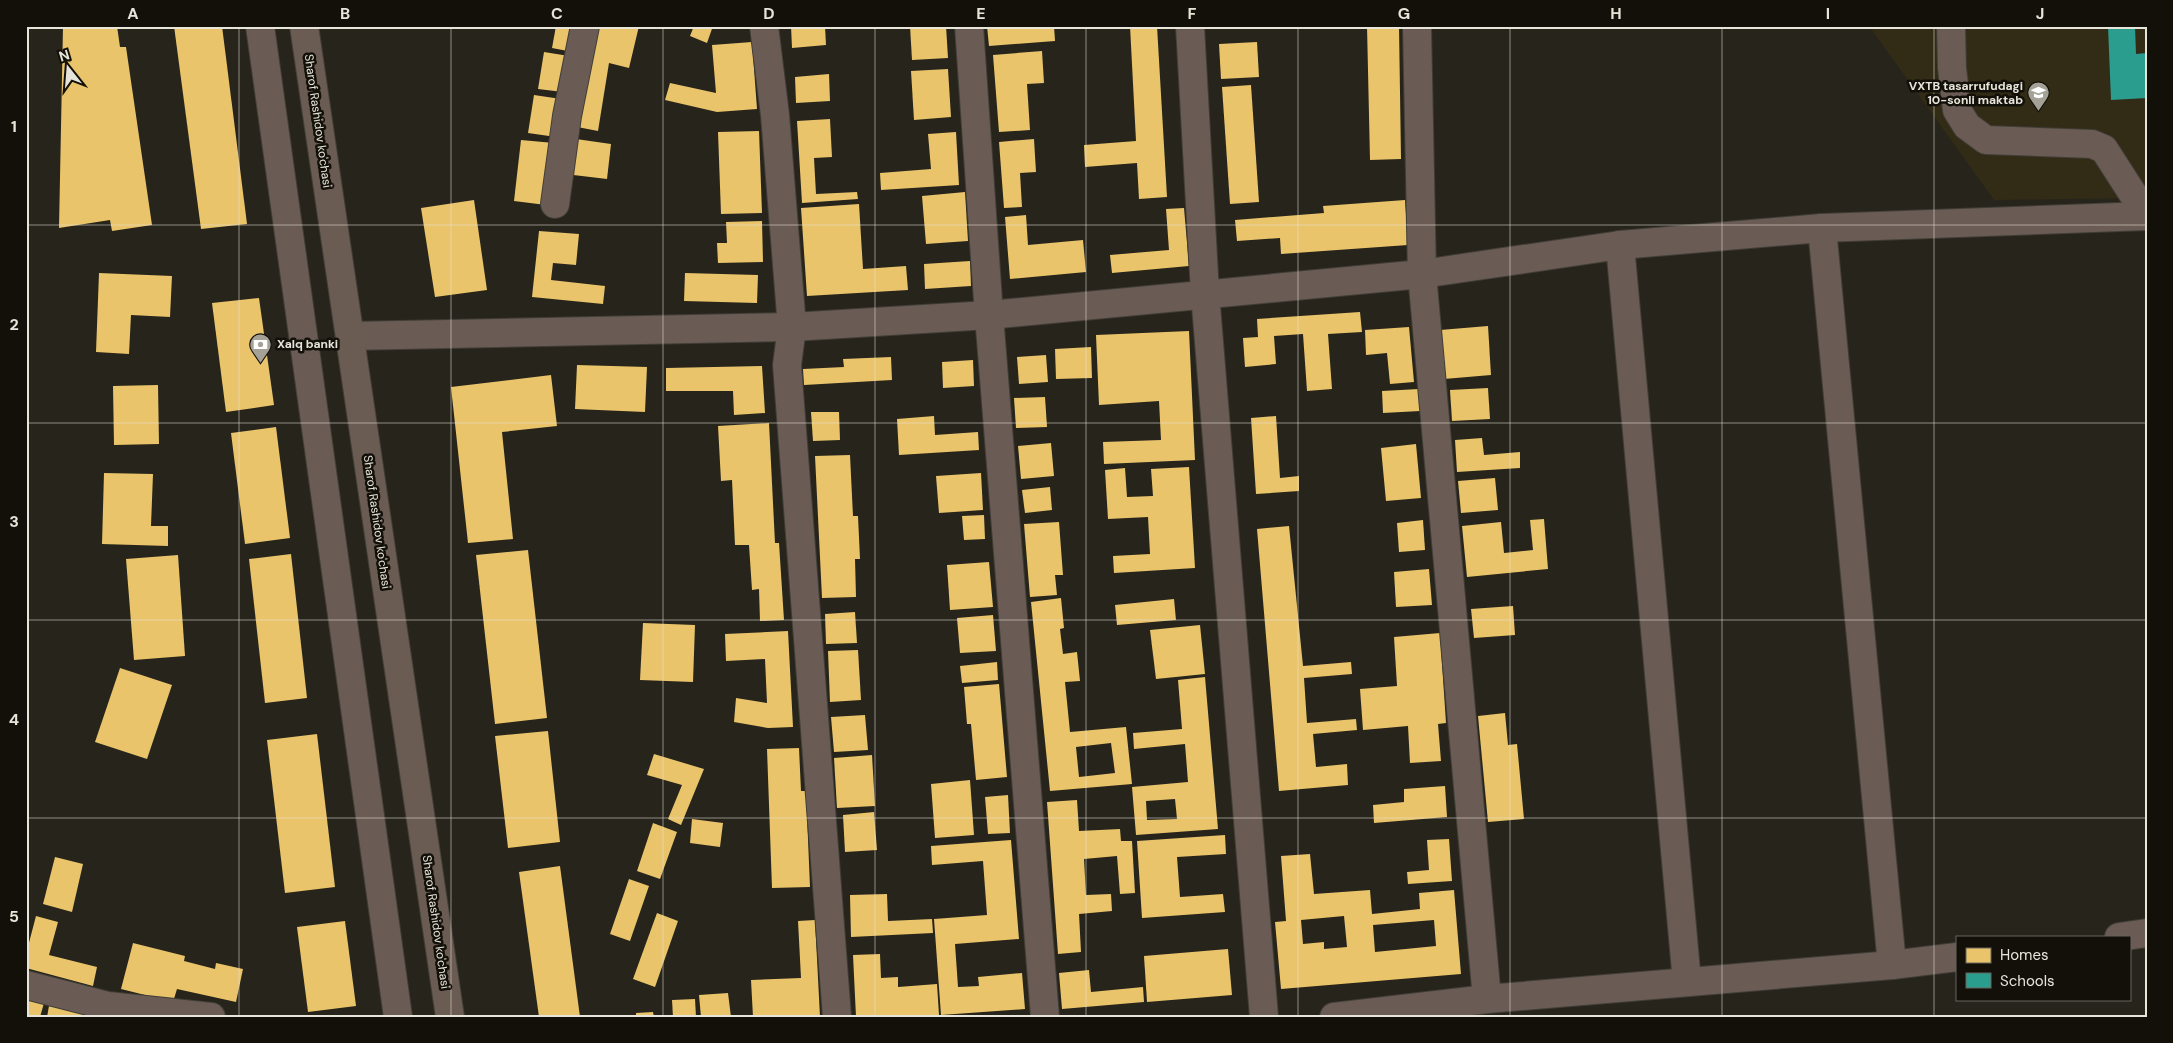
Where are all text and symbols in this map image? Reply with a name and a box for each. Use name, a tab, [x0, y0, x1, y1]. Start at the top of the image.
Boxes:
text: A	[127, 3, 139, 24]
text: B	[340, 3, 350, 24]
text: C	[551, 3, 563, 24]
text: D	[763, 3, 775, 24]
text: E	[976, 3, 986, 24]
text: F	[1188, 3, 1197, 24]
text: G	[1398, 3, 1410, 24]
text: H	[1610, 3, 1622, 24]
text: I	[1826, 3, 1830, 24]
text: J	[2036, 3, 2044, 24]
north arrow	[42, 42, 92, 92]
text: N	[57, 45, 72, 66]
street label: Sharof Rashidov ko'chasi	[301, 53, 335, 189]
place label: VXTB tasarrufudagi 10-sonli maktab	[1909, 78, 2023, 108]
school or university icon: VXTB tasarrufudagi 10-sonli maktab	[2027, 81, 2051, 112]
text: 1	[11, 116, 17, 137]
text: 2	[9, 314, 19, 335]
bank icon: Xalq banki	[249, 332, 273, 363]
place label: Xalq banki	[277, 336, 338, 352]
street label: Sharof Rashidov ko'chasi	[360, 454, 394, 590]
text: 3	[9, 511, 19, 532]
text: 4	[9, 709, 19, 730]
street label: Sharof Rashidov ko'chasi	[419, 854, 453, 990]
text: 5	[9, 906, 19, 927]
legend	[1956, 936, 2130, 1000]
text: Homes	[2000, 945, 2049, 965]
text: Schools	[2000, 971, 2055, 991]

